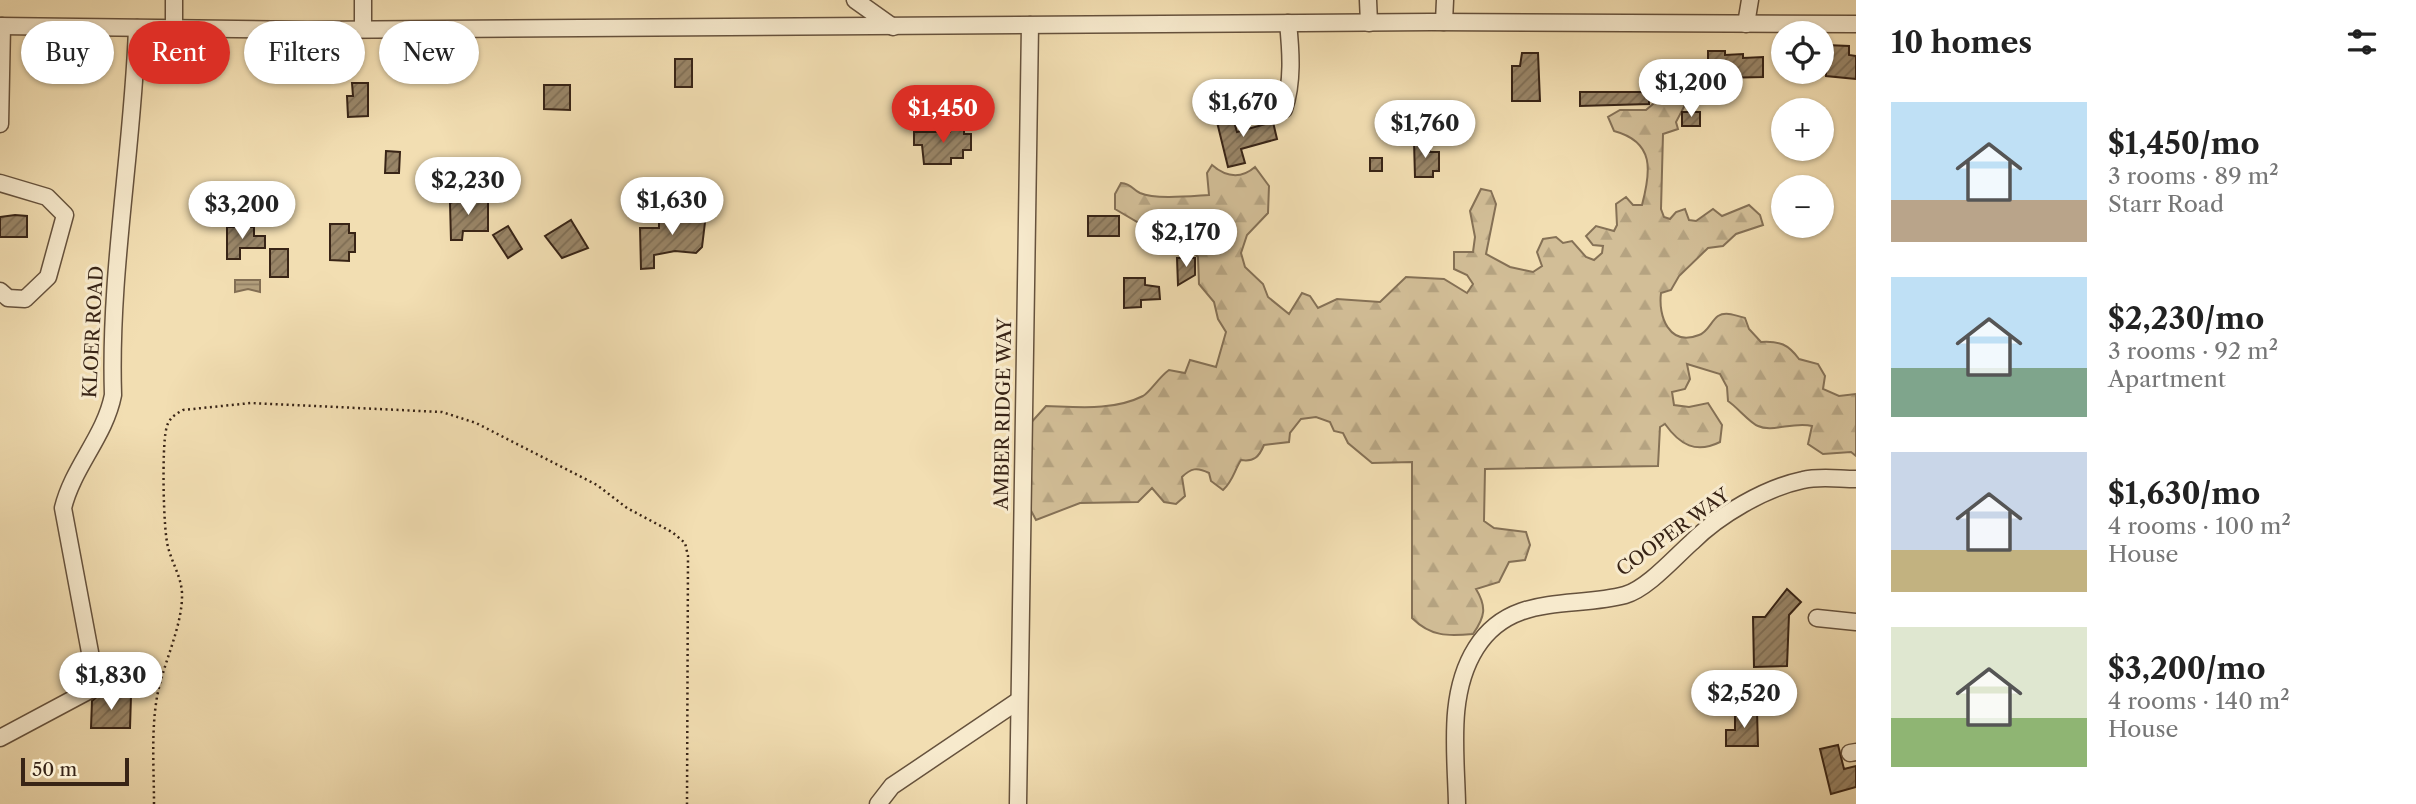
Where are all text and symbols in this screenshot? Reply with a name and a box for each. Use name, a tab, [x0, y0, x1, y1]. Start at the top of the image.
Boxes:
chip: Buy	[21, 21, 114, 84]
chip: Rent	[128, 21, 230, 84]
chip: Filters	[244, 21, 365, 84]
chip: New	[379, 21, 479, 84]
map controls	[1771, 21, 1834, 238]
button: locate	[1771, 21, 1834, 84]
icon: filters	[2343, 23, 2381, 61]
text: 10 homes	[1891, 24, 2032, 61]
pin: $1,200	[1634, 60, 1748, 119]
text: $1,200	[1655, 68, 1727, 96]
pin: $1,670	[1186, 80, 1300, 139]
pin: $1,450	[886, 86, 1000, 145]
text: $1,670	[1208, 88, 1278, 116]
text: $1,450	[908, 94, 978, 122]
button: +	[1771, 98, 1834, 161]
pin: $1,760	[1368, 100, 1482, 160]
text: $1,760	[1390, 109, 1460, 137]
text: $1,450/mo	[2108, 125, 2260, 162]
icon: home	[1947, 130, 2031, 214]
pin: $2,230	[411, 158, 525, 217]
text: 3 rooms · 89 m²	[2108, 162, 2279, 190]
text: $2,230	[431, 166, 505, 194]
button: −	[1771, 175, 1834, 238]
pin: $1,630	[615, 177, 729, 237]
pin: $3,200	[185, 182, 299, 241]
text: $1,630	[637, 186, 707, 214]
text: $3,200	[204, 190, 280, 218]
text: Starr Road	[2108, 190, 2224, 218]
pin: $2,170	[1129, 210, 1243, 269]
text: $2,170	[1151, 218, 1221, 246]
street label: KLOER ROAD	[78, 265, 108, 399]
text: $2,230/mo	[2108, 300, 2264, 337]
icon: home	[1947, 305, 2031, 389]
street label: AMBER RIDGE WAY	[990, 317, 1016, 511]
text: 3 rooms · 92 m²	[2108, 337, 2278, 365]
text: Apartment	[2108, 365, 2226, 393]
text: $1,630/mo	[2108, 475, 2260, 512]
icon: home	[1947, 480, 2031, 564]
street label: COOPER WAY	[1612, 483, 1735, 581]
text: 4 rooms · 100 m²	[2108, 512, 2291, 540]
text: House	[2108, 540, 2178, 568]
text: $3,200/mo	[2108, 650, 2266, 687]
pin: $1,830	[54, 652, 168, 712]
icon: home	[1947, 655, 2031, 739]
text: $1,830	[75, 661, 147, 689]
pin: $2,520	[1687, 670, 1801, 730]
text: $2,520	[1707, 679, 1781, 707]
text: 4 rooms · 140 m²	[2108, 687, 2290, 715]
text: House	[2108, 715, 2178, 743]
scale bar	[21, 755, 130, 787]
text: 50 m	[32, 758, 77, 781]

